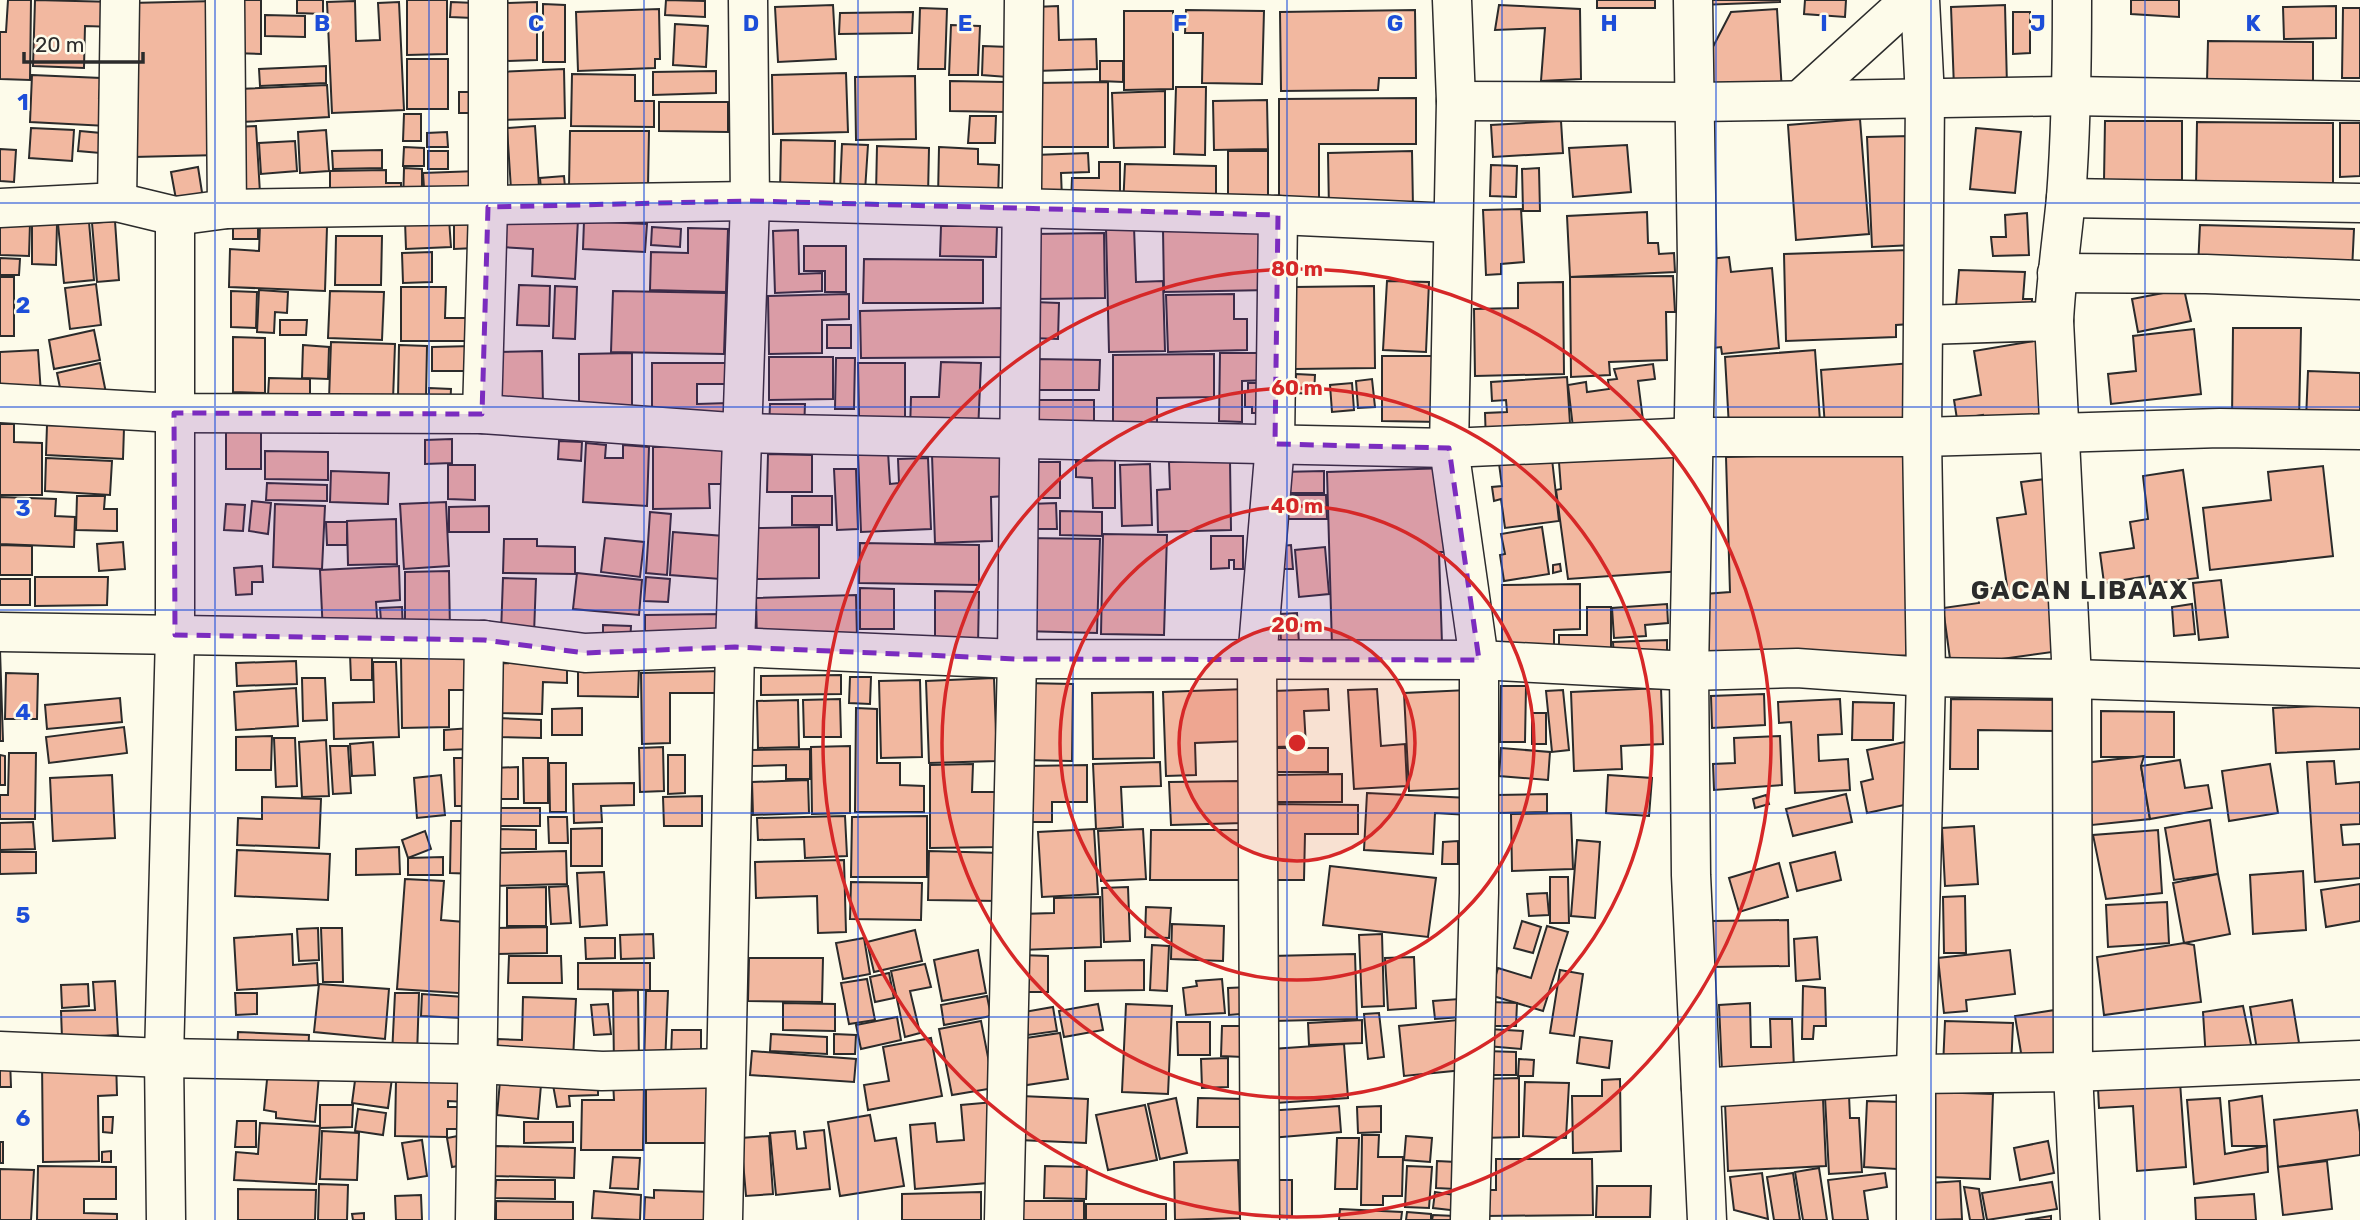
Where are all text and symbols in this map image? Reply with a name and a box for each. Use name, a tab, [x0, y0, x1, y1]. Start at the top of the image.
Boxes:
text: B	[314, 9, 330, 37]
text: C	[528, 9, 544, 37]
text: D	[743, 9, 759, 37]
text: E	[958, 9, 972, 37]
text: F	[1173, 9, 1187, 37]
text: G	[1387, 9, 1403, 37]
text: H	[1600, 9, 1618, 37]
text: I	[1820, 9, 1828, 37]
text: J	[2030, 9, 2046, 37]
text: K	[2245, 9, 2261, 37]
scale bar	[24, 21, 144, 65]
text: 20 m	[35, 32, 84, 57]
text: 1	[17, 88, 29, 116]
text: 80 m	[1271, 256, 1323, 281]
text: 2	[16, 291, 30, 319]
text: 60 m	[1271, 375, 1323, 400]
text: 40 m	[1271, 493, 1323, 518]
text: 3	[15, 494, 31, 522]
district label: GACAN LIBAAX	[1971, 575, 2189, 606]
text: 20 m	[1271, 612, 1323, 637]
text: 4	[15, 698, 31, 726]
centre of rings	[1285, 731, 1309, 755]
text: 5	[16, 901, 31, 929]
text: 6	[16, 1104, 31, 1132]

